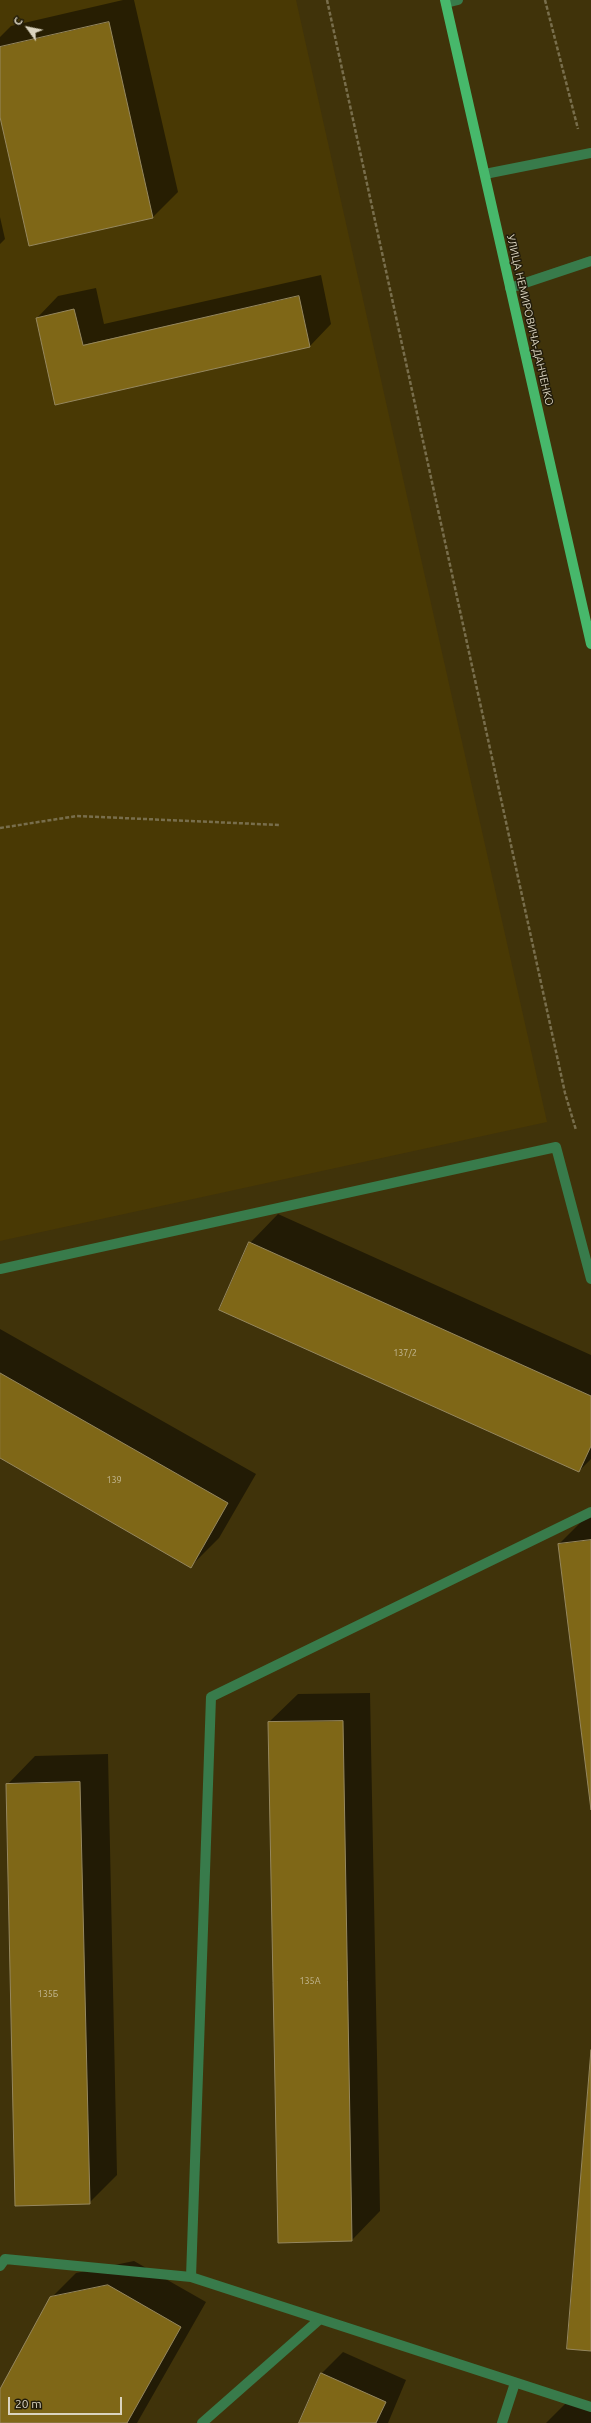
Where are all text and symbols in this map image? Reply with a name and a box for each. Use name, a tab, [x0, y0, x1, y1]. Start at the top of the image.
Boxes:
north arrow	[8, 8, 48, 48]
text: С	[11, 15, 25, 28]
street label: УЛИЦА НЕМИРОВИЧА-ДАНЧЕНКО	[504, 233, 556, 407]
house number: 137/2	[393, 1348, 417, 1358]
house number: 139	[106, 1475, 122, 1485]
house number: 135А	[299, 1976, 321, 1986]
house number: 135Б	[38, 1989, 58, 1999]
scale bar	[10, 2389, 124, 2415]
text: 20 m	[15, 2397, 42, 2410]

